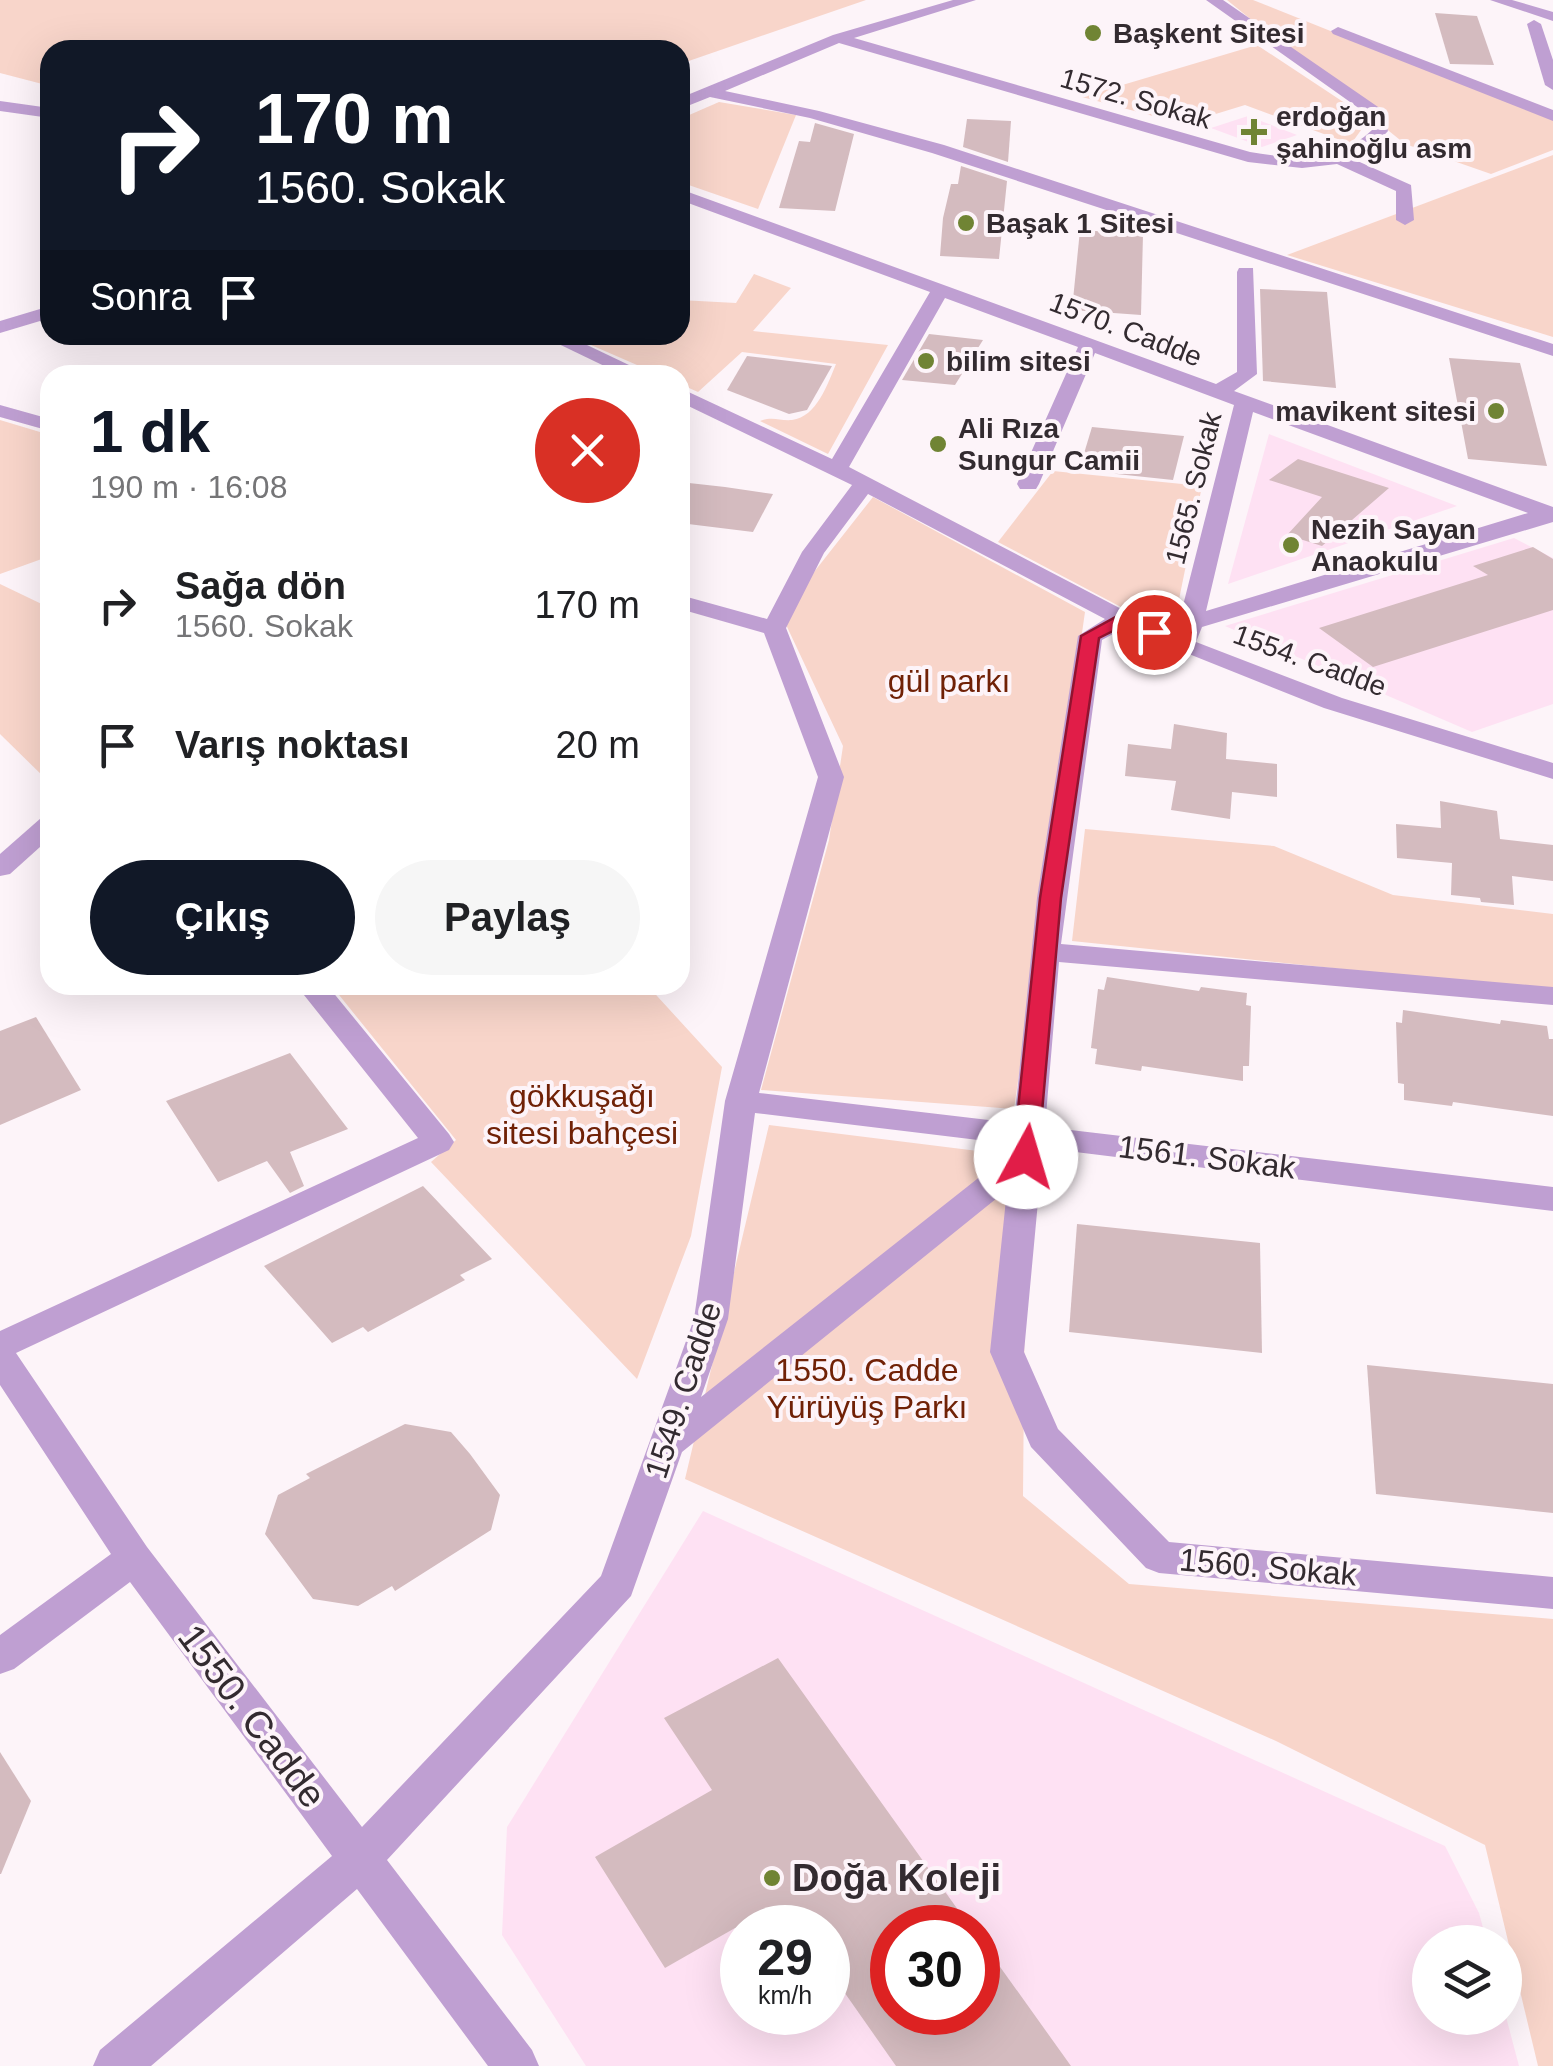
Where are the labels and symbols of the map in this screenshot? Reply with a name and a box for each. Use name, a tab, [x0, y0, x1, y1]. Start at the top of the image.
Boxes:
place label: Başkent Sitesi	[1113, 18, 1304, 49]
marker: Başkent Sitesi	[1082, 22, 1104, 44]
street label: 1572. Sokak	[1057, 62, 1216, 135]
place label: erdoğan şahinoğlu asm	[1276, 101, 1472, 164]
marker: erdoğan şahinoğlu asm	[1241, 119, 1267, 145]
place label: Başak 1 Sitesi	[986, 208, 1174, 239]
marker: Başak 1 Sitesi	[955, 212, 977, 234]
street label: 1570. Cadde	[1045, 286, 1206, 373]
place label: bilim sitesi	[946, 346, 1091, 377]
marker: bilim sitesi	[915, 350, 937, 372]
place label: mavikent sitesi	[1275, 396, 1476, 427]
marker: mavikent sitesi	[1485, 400, 1507, 422]
street label: 1565. Sokak	[1160, 408, 1228, 567]
place label: Ali Rıza Sungur Camii	[958, 413, 1140, 476]
marker: Ali Rıza Sungur Camii	[927, 433, 949, 455]
place label: Nezih Sayan Anaokulu	[1311, 514, 1476, 577]
marker: Nezih Sayan Anaokulu	[1280, 534, 1302, 556]
pin	[1112, 590, 1197, 675]
street label: 1554. Cadde	[1229, 618, 1390, 702]
park label: gül parkı	[888, 663, 1010, 699]
park label: gökkuşağı sitesi bahçesi	[486, 1078, 678, 1151]
position arrow	[974, 1105, 1078, 1209]
street label: 1561. Sokak	[1117, 1128, 1298, 1186]
street label: 1549. Cadde	[638, 1297, 728, 1483]
park label: 1550. Cadde Yürüyüş Parkı	[767, 1352, 967, 1425]
street label: 1560. Sokak	[1178, 1541, 1359, 1593]
street label: 1550. Cadde	[170, 1616, 334, 1816]
place label: Doğa Koleji	[792, 1857, 1001, 1899]
marker: Doğa Koleji	[761, 1867, 783, 1889]
speed limit sign: 30	[870, 1905, 1000, 2035]

